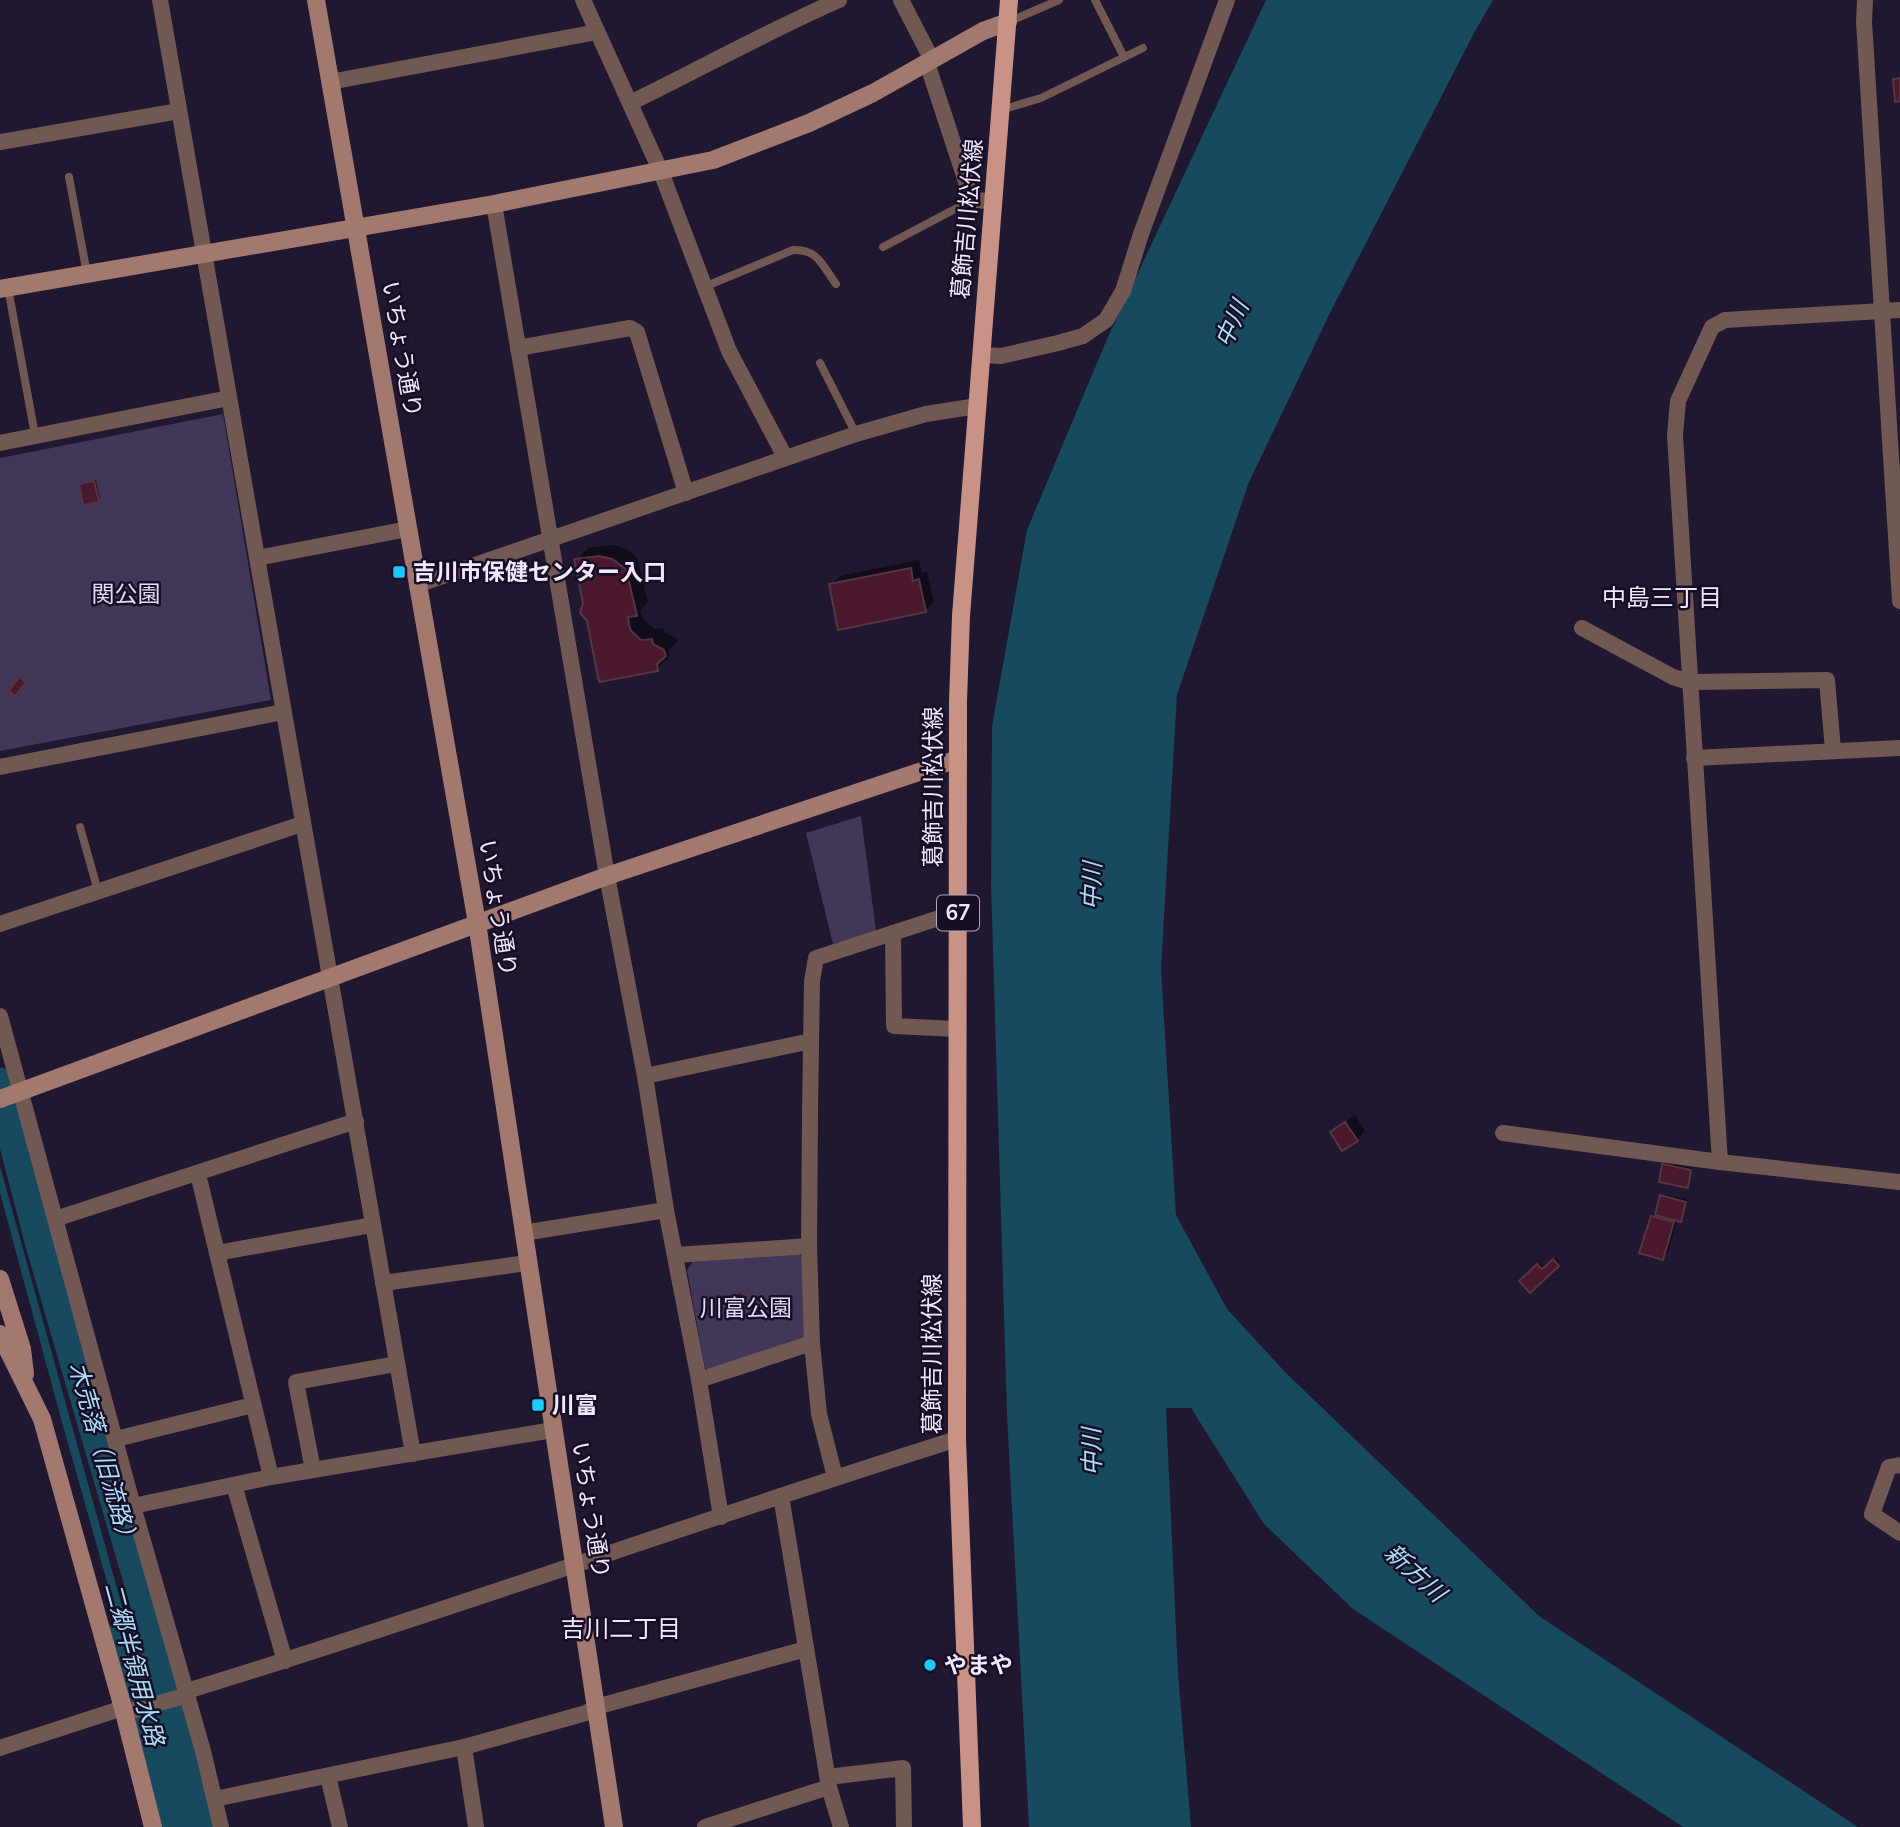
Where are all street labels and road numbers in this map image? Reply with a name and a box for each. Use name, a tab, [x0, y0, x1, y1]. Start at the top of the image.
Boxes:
street label: 葛飾吉川松伏線	[945, 137, 990, 301]
street label: いちょう通り	[374, 278, 429, 420]
street label: 葛飾吉川松伏線	[918, 707, 949, 868]
street label: いちょう通り	[471, 838, 524, 979]
road number: 67	[937, 895, 979, 930]
street label: 葛飾吉川松伏線	[917, 1274, 948, 1435]
street label: いちょう通り	[564, 1440, 617, 1581]

